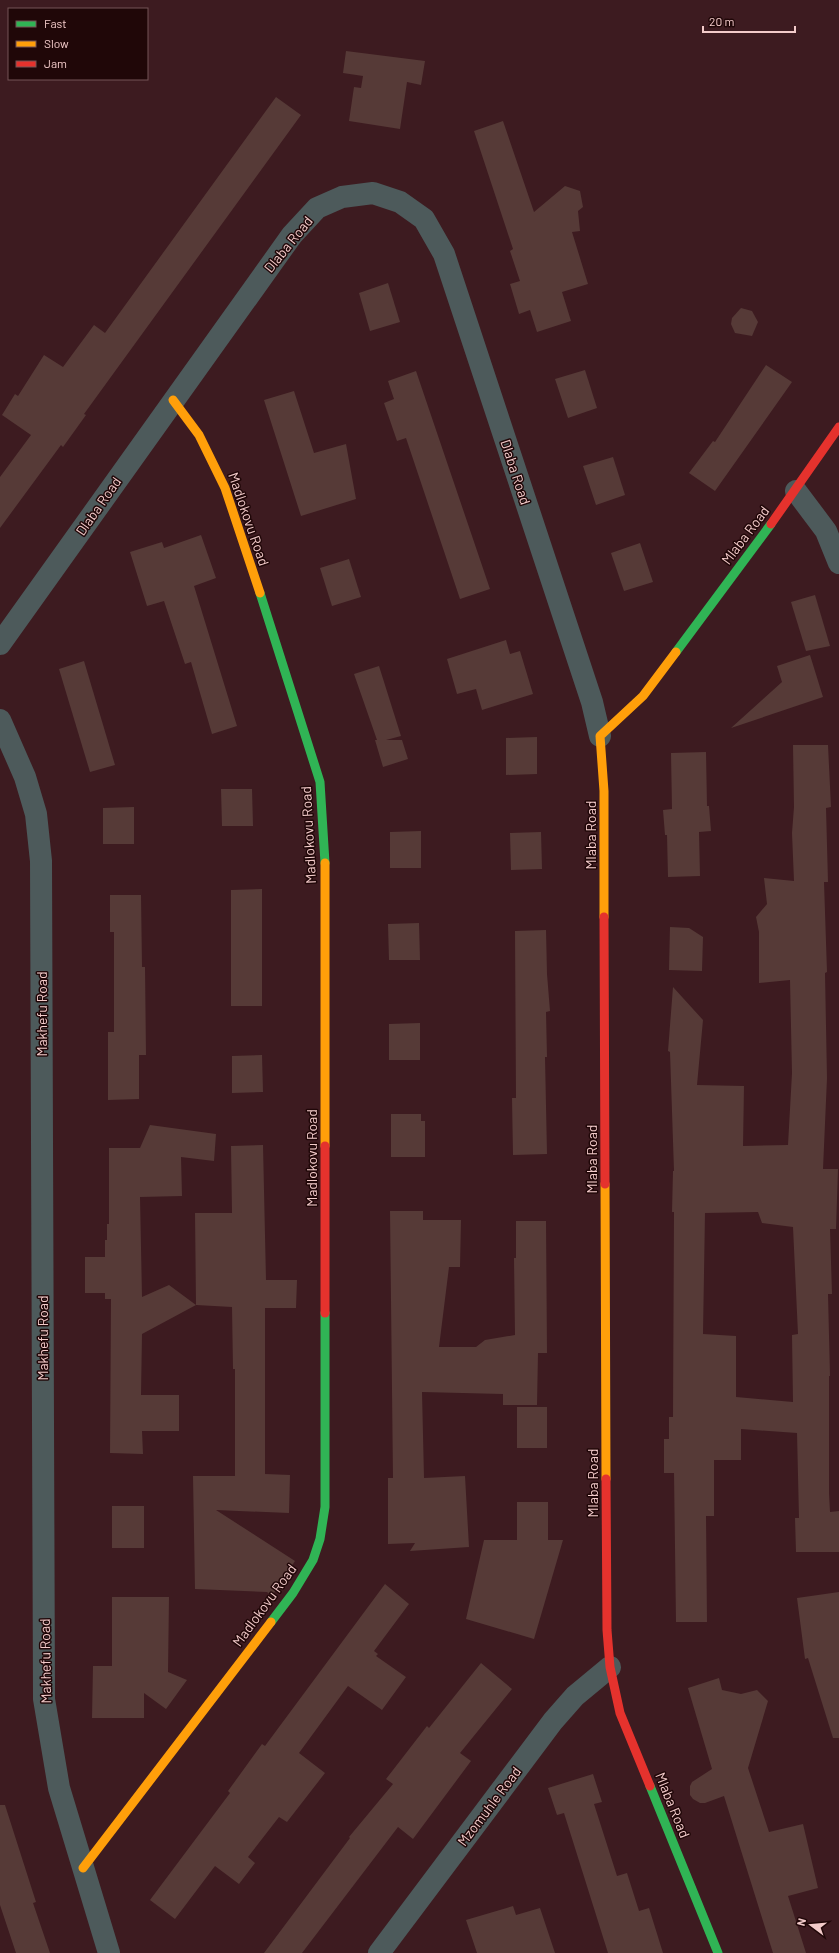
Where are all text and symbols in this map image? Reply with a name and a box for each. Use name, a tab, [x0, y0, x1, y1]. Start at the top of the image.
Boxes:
legend	[8, 8, 148, 80]
scale bar	[703, 8, 795, 34]
text: 20 m	[709, 14, 735, 28]
text: Fast	[44, 16, 67, 30]
text: Slow	[44, 36, 69, 50]
text: Jam	[44, 56, 67, 70]
street label: Dlaba Road	[260, 212, 316, 276]
street label: Dlaba Road	[497, 437, 535, 507]
street label: Madlokovu Road	[225, 470, 273, 568]
street label: Dlaba Road	[72, 473, 124, 539]
street label: Mlaba Road	[717, 502, 773, 568]
street label: Madlokovu Road	[297, 786, 319, 884]
street label: Mlaba Road	[582, 801, 599, 869]
street label: Makhefu Road	[33, 971, 50, 1057]
street label: Madlokovu Road	[303, 1109, 320, 1207]
street label: Mlaba Road	[583, 1125, 600, 1193]
street label: Makhefu Road	[34, 1295, 51, 1381]
street label: Mlaba Road	[584, 1449, 601, 1517]
street label: Madlokovu Road	[228, 1560, 300, 1650]
street label: Makhefu Road	[36, 1618, 54, 1704]
street label: Mzomuhle Road	[454, 1763, 524, 1849]
street label: Mlaba Road	[652, 1770, 694, 1840]
north arrow	[791, 1905, 831, 1945]
text: N	[794, 1917, 808, 1927]

